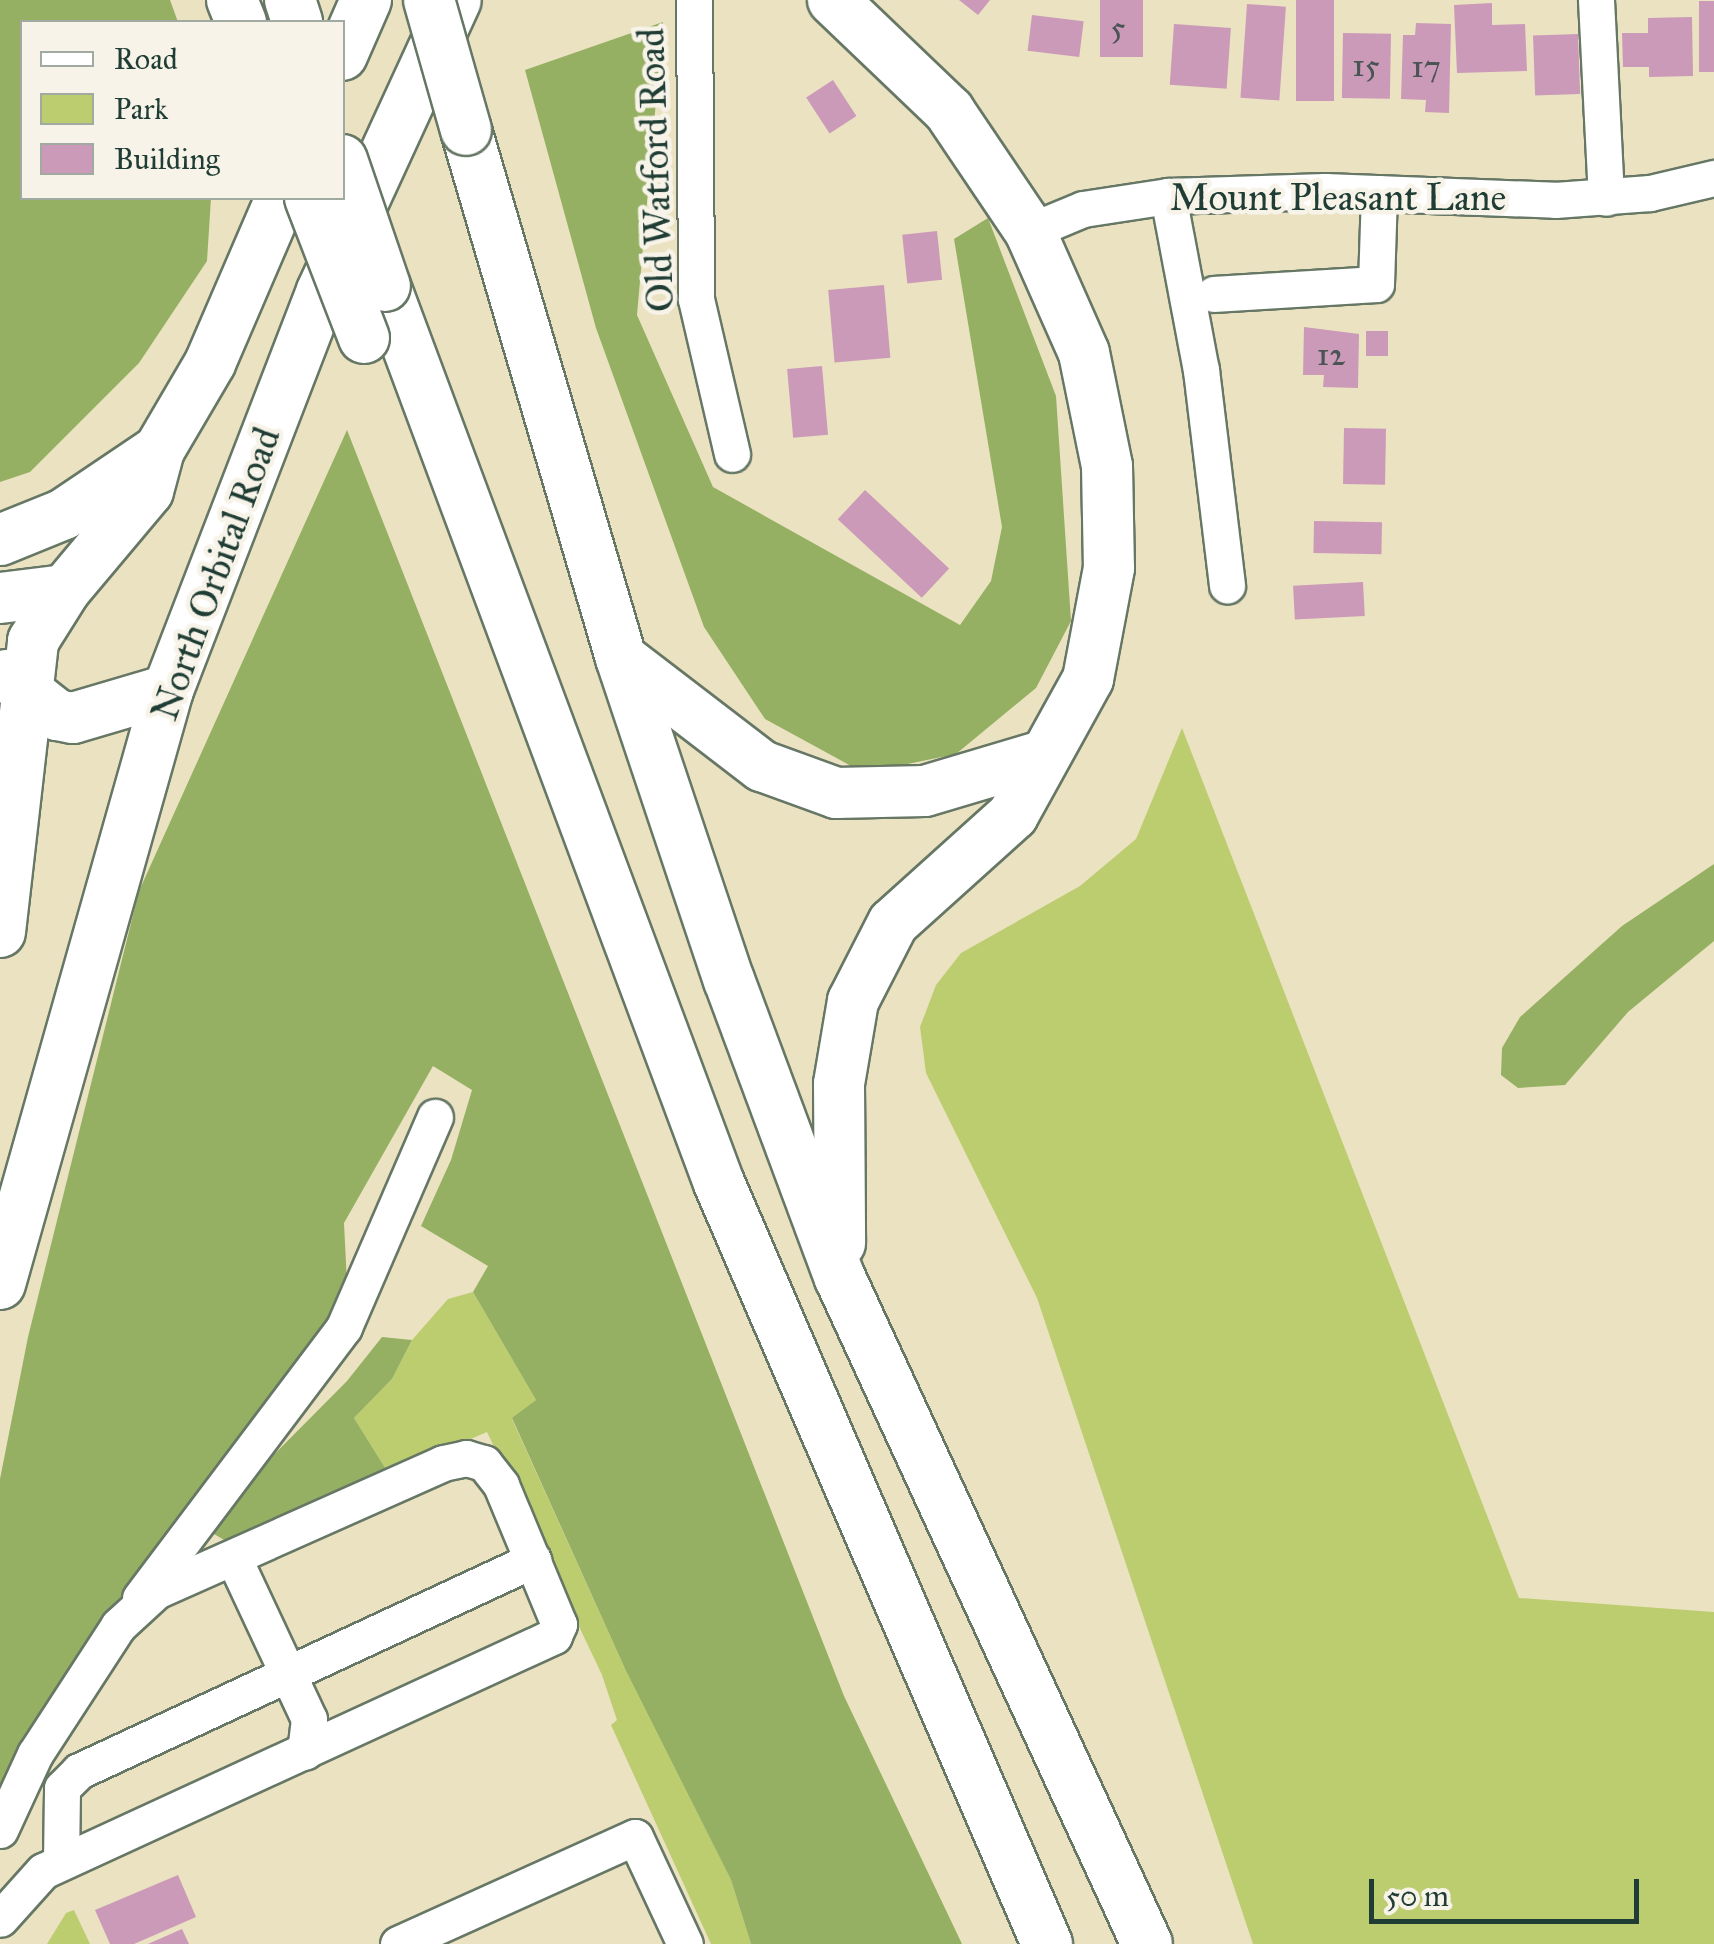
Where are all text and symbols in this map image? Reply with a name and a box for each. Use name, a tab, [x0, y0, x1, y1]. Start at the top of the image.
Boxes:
house number: 5	[1111, 9, 1125, 47]
legend	[20, 20, 345, 200]
street label: Old Watford Road	[628, 27, 684, 313]
text: Road	[114, 41, 178, 77]
house number: 15	[1352, 47, 1380, 85]
house number: 17	[1411, 48, 1441, 86]
text: Park	[114, 91, 168, 127]
text: Building	[114, 141, 220, 177]
street label: Mount Pleasant Lane	[1170, 175, 1506, 221]
house number: 12	[1317, 336, 1345, 374]
street label: North Orbital Road	[142, 421, 290, 727]
scale bar	[1374, 1859, 1644, 1921]
text: 50 m	[1386, 1878, 1449, 1914]

